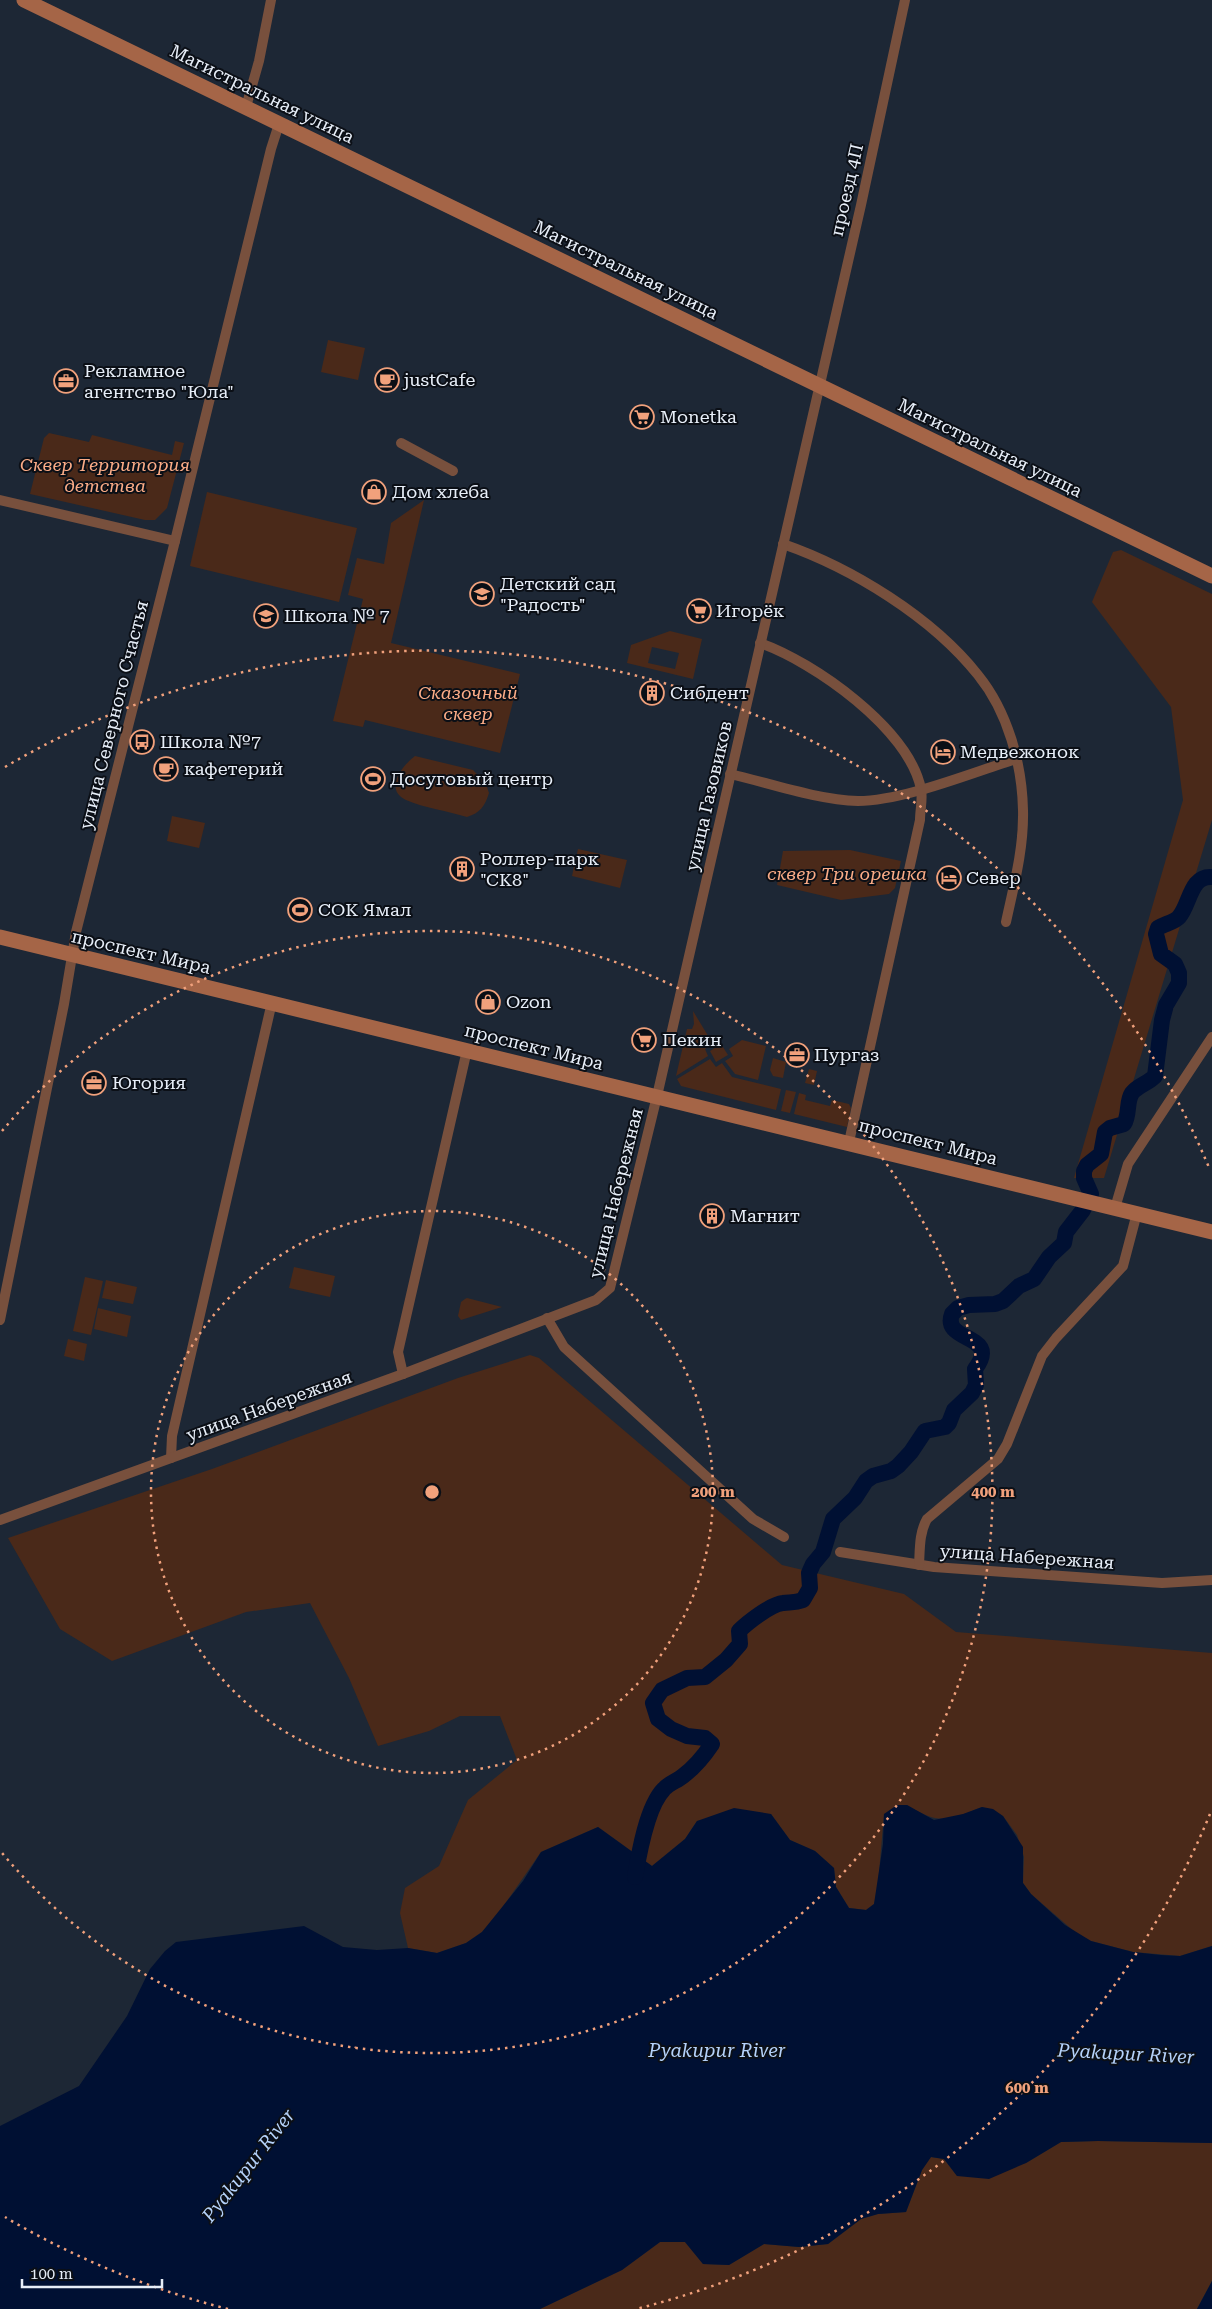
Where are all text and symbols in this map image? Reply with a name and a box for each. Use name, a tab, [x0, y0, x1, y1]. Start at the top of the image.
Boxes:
street label: Магистральная улица	[167, 40, 358, 147]
street label: проезд 4П	[826, 142, 867, 238]
street label: Магистральная улица	[531, 216, 722, 323]
place label: Рекламное агентство "Юла"	[84, 360, 234, 402]
cafe icon: justCafe	[374, 367, 400, 393]
office icon: Рекламное агентство "Юла"	[53, 368, 79, 394]
place label: justCafe	[402, 369, 475, 390]
street label: Магистральная улица	[895, 394, 1086, 501]
supermarket icon: Monetka	[629, 404, 655, 430]
place label: Monetka	[660, 406, 737, 427]
park label: Сквер Территория детства	[20, 454, 190, 496]
shop icon: Дом хлеба	[361, 479, 387, 505]
place label: Дом хлеба	[392, 481, 489, 502]
place label: Детский сад "Радость"	[500, 573, 616, 615]
school or university icon: Детский сад "Радость"	[469, 581, 495, 607]
street label: улица Северного Счастья	[75, 598, 152, 832]
supermarket icon: Игорёк	[686, 598, 712, 624]
place label: Игорёк	[716, 600, 784, 621]
school or university icon: Школа № 7	[253, 603, 279, 629]
place label: Школа № 7	[284, 605, 390, 626]
building icon: Сибдент	[639, 680, 665, 706]
park label: Сказочный сквер	[418, 682, 518, 724]
place label: Сибдент	[670, 682, 749, 703]
street label: улица Газовиков	[681, 719, 736, 873]
bus stop icon: Школа №7	[129, 729, 155, 755]
place label: Школа №7	[160, 731, 261, 752]
hotel icon: Медвежонок	[930, 739, 956, 765]
place label: Медвежонок	[960, 741, 1079, 762]
cafe icon: кафетерий	[153, 756, 179, 782]
place label: кафетерий	[184, 758, 283, 779]
sports icon: Досуговый центр	[360, 766, 386, 792]
place label: Досуговый центр	[390, 768, 553, 789]
place label: Роллер-парк "СК8"	[480, 848, 599, 890]
building icon: Роллер-парк "СК8"	[449, 856, 475, 882]
park label: сквер Три орешка	[767, 863, 927, 884]
hotel icon: Север	[936, 865, 962, 891]
place label: Север	[966, 867, 1021, 888]
sports icon: СОК Ямал	[287, 897, 313, 923]
place label: СОК Ямал	[318, 899, 412, 920]
street label: проспект Мира	[69, 925, 213, 978]
shop icon: Ozon	[475, 989, 501, 1015]
place label: Ozon	[506, 991, 552, 1012]
street label: проспект Мира	[463, 1019, 606, 1074]
supermarket icon: Пекин	[631, 1027, 657, 1053]
place label: Пекин	[662, 1029, 722, 1050]
office icon: Пургаз	[784, 1042, 810, 1068]
place label: Пургаз	[814, 1044, 879, 1065]
office icon: Югория	[81, 1070, 107, 1096]
place label: Югория	[112, 1072, 186, 1093]
street label: улица Набережная	[584, 1106, 647, 1280]
street label: проспект Мира	[857, 1114, 1000, 1169]
building icon: Магнит	[699, 1203, 725, 1229]
place label: Магнит	[730, 1205, 800, 1226]
street label: улица Набережная	[183, 1366, 354, 1445]
centre of rings	[423, 1483, 441, 1501]
text: 200 m	[691, 1483, 735, 1501]
text: 400 m	[971, 1483, 1015, 1501]
street label: улица Набережная	[939, 1540, 1115, 1573]
water label: Pyakupur River	[1056, 2038, 1195, 2069]
water label: Pyakupur River	[647, 2039, 786, 2062]
text: 600 m	[1005, 2079, 1049, 2097]
water label: Pyakupur River	[196, 2104, 300, 2227]
scale bar	[22, 2256, 162, 2288]
text: 100 m	[30, 2265, 73, 2283]

